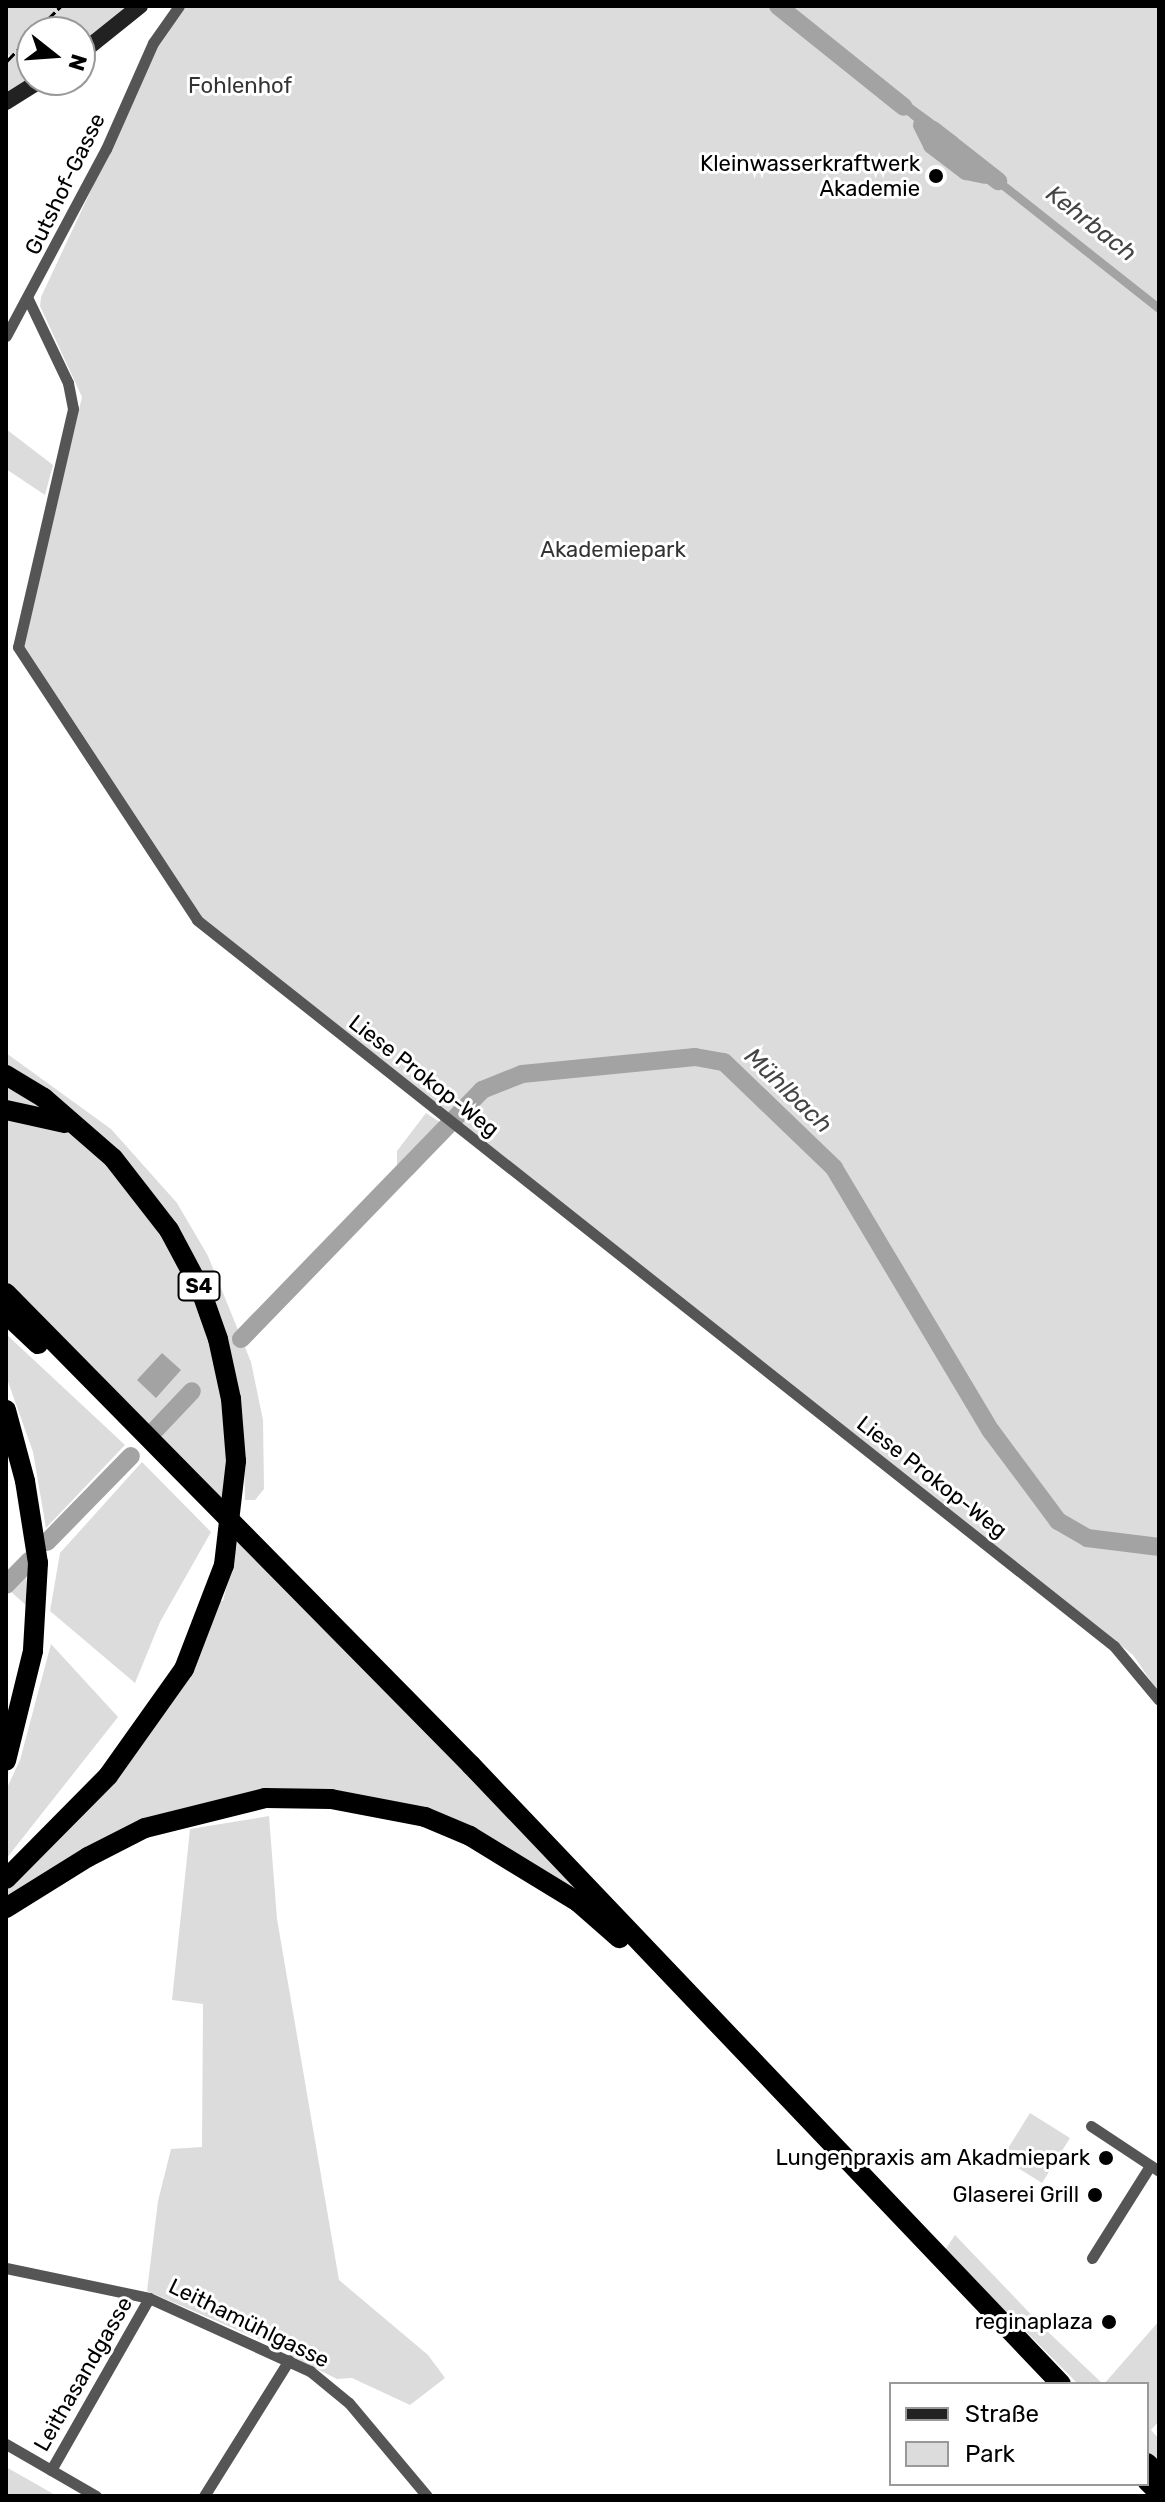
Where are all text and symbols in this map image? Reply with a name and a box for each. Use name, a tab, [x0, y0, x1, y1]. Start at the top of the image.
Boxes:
north arrow	[16, 16, 96, 96]
text: N	[62, 51, 93, 74]
park label: Fohlenhof	[188, 73, 292, 99]
street label: Gutshof-Gasse	[19, 109, 111, 259]
place label: Kleinwasserkraftwerk Akademie	[700, 150, 920, 202]
marker: Kleinwasserkraftwerk Akademie	[927, 167, 945, 185]
water label: Kehrbach	[1040, 180, 1142, 268]
park label: Akademiepark	[540, 537, 686, 563]
street label: Liese Prokop-Weg	[344, 1009, 504, 1143]
water label: Mühlbach	[738, 1042, 838, 1140]
road number: S4	[177, 1270, 221, 1302]
street label: Liese Prokop-Weg	[852, 1410, 1012, 1544]
place label: Lungenpraxis am Akadmiepark	[775, 2145, 1090, 2171]
marker: Lungenpraxis am Akadmiepark	[1097, 2149, 1115, 2167]
place label: Glaserei Grill	[952, 2182, 1079, 2208]
marker: Glaserei Grill	[1086, 2186, 1104, 2204]
street label: Leithamühlgasse	[164, 2273, 334, 2373]
street label: Leithasandgasse	[28, 2292, 138, 2456]
place label: reginaplaza	[975, 2309, 1093, 2335]
marker: reginaplaza	[1100, 2313, 1118, 2331]
legend	[889, 2382, 1149, 2486]
text: Straße	[965, 2400, 1039, 2428]
text: Park	[965, 2440, 1015, 2468]

